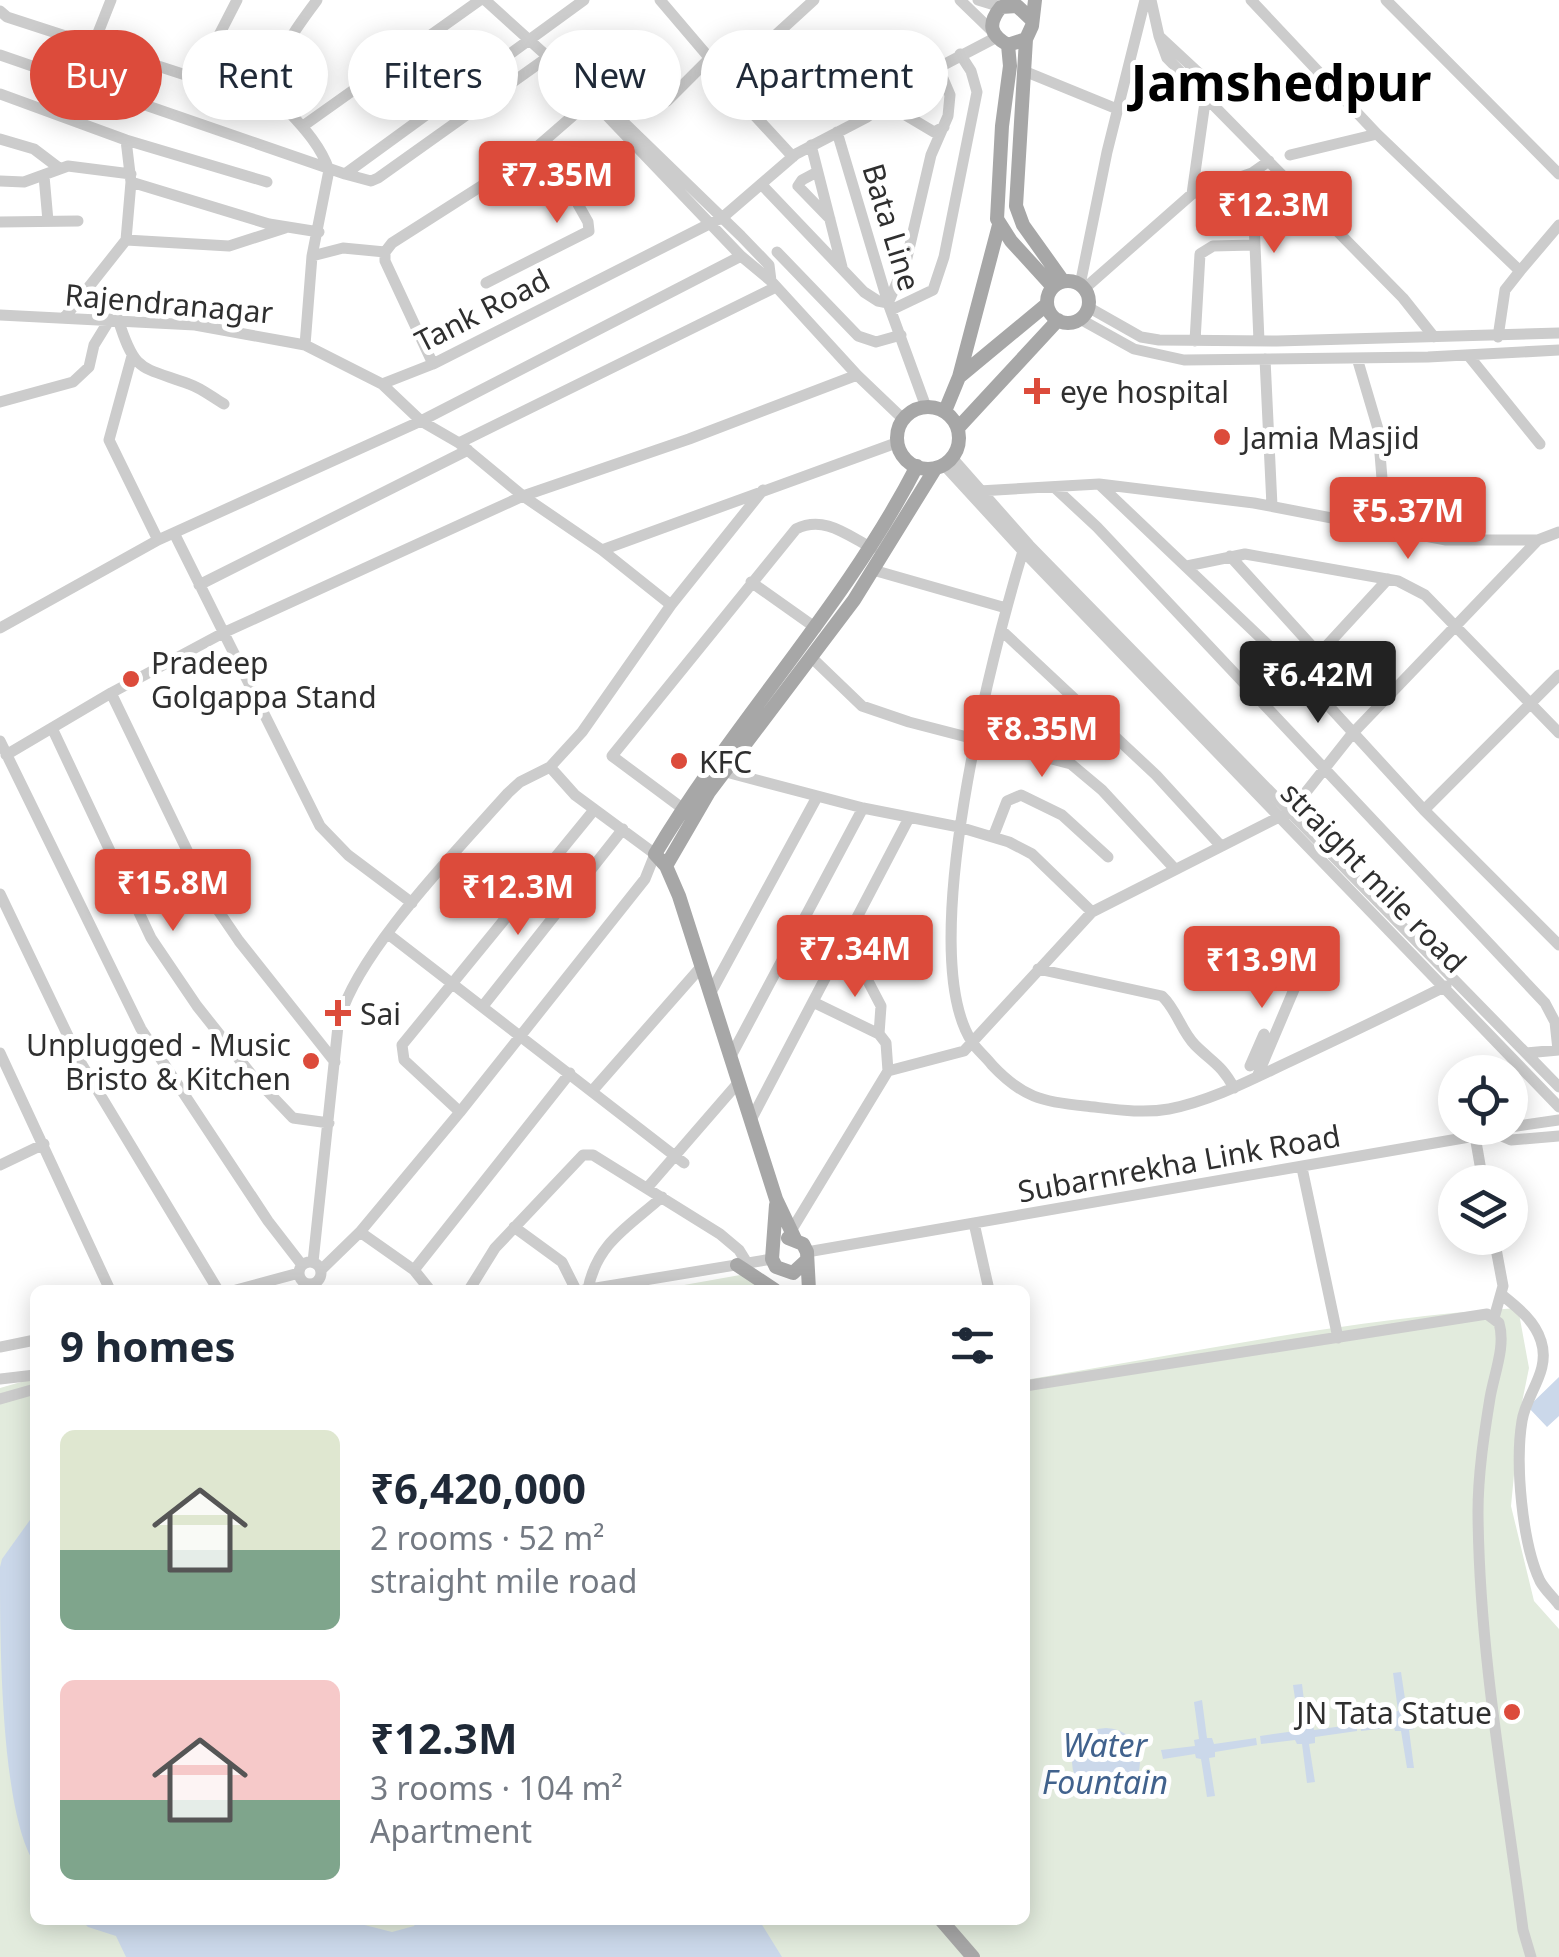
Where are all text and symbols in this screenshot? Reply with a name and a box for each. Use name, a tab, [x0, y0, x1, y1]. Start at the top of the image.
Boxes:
chip: Buy	[30, 30, 162, 120]
chip: Rent	[182, 30, 328, 120]
chip: Filters	[348, 30, 518, 120]
chip: New	[538, 30, 681, 120]
chip: Apartment	[701, 30, 948, 120]
district label: Jamshedpur	[1127, 48, 1431, 116]
pin: ₹7.35M	[476, 141, 638, 226]
text: ₹7.35M	[501, 152, 613, 195]
street label: Bata Line	[853, 159, 931, 295]
pin: ₹12.3M	[1193, 171, 1355, 256]
text: ₹12.3M	[1218, 182, 1330, 225]
street label: Tank Road	[408, 259, 556, 361]
street label: Rajendranagar	[63, 273, 275, 333]
place label: eye hospital	[1060, 371, 1229, 412]
marker: eye hospital	[1024, 378, 1050, 404]
place label: Jamia Masjid	[1239, 417, 1420, 458]
marker: Jamia Masjid	[1211, 426, 1233, 448]
pin: ₹5.37M	[1327, 477, 1489, 562]
text: ₹5.37M	[1352, 488, 1464, 531]
pin: ₹6.42M	[1237, 641, 1399, 726]
place label: Pradeep Golgappa Stand	[151, 642, 377, 717]
text: ₹6.42M	[1262, 652, 1374, 695]
marker: Pradeep Golgappa Stand	[120, 668, 142, 690]
pin: ₹8.35M	[961, 695, 1123, 780]
text: ₹8.35M	[986, 706, 1098, 749]
place label: KFC	[699, 741, 752, 782]
marker: KFC	[668, 750, 690, 772]
street label: straight mile road	[1272, 773, 1476, 981]
pin: ₹15.8M	[92, 849, 254, 934]
pin: ₹12.3M	[437, 853, 599, 938]
text: ₹15.8M	[117, 860, 229, 903]
text: ₹12.3M	[462, 864, 574, 907]
pin: ₹7.34M	[774, 915, 936, 1000]
text: ₹7.34M	[799, 926, 911, 969]
pin: ₹13.9M	[1181, 926, 1343, 1011]
text: ₹13.9M	[1206, 937, 1318, 980]
place label: Sai	[360, 993, 401, 1034]
marker: Sai	[325, 1000, 351, 1026]
place label: Unplugged - Music Bristo & Kitchen	[26, 1024, 291, 1099]
marker: Unplugged - Music Bristo & Kitchen	[300, 1050, 322, 1072]
map controls	[1438, 1055, 1528, 1255]
button: locate	[1438, 1055, 1528, 1145]
street label: Subarnrekha Link Road	[1014, 1114, 1344, 1212]
button: layers	[1438, 1165, 1528, 1255]
text: 9 homes	[60, 1317, 236, 1374]
icon: filters	[945, 1318, 1000, 1373]
text: ₹6,420,000	[370, 1459, 586, 1516]
icon: home	[140, 1470, 260, 1590]
text: 2 rooms · 52 m²	[370, 1516, 604, 1559]
text: straight mile road	[370, 1559, 637, 1602]
place label: JN Tata Statue	[1293, 1692, 1492, 1733]
marker: JN Tata Statue	[1501, 1701, 1523, 1723]
text: ₹12.3M	[370, 1709, 518, 1766]
icon: home	[140, 1720, 260, 1840]
water label: Water Fountain	[1042, 1723, 1168, 1803]
text: 3 rooms · 104 m²	[370, 1766, 623, 1809]
text: Apartment	[370, 1809, 532, 1852]

